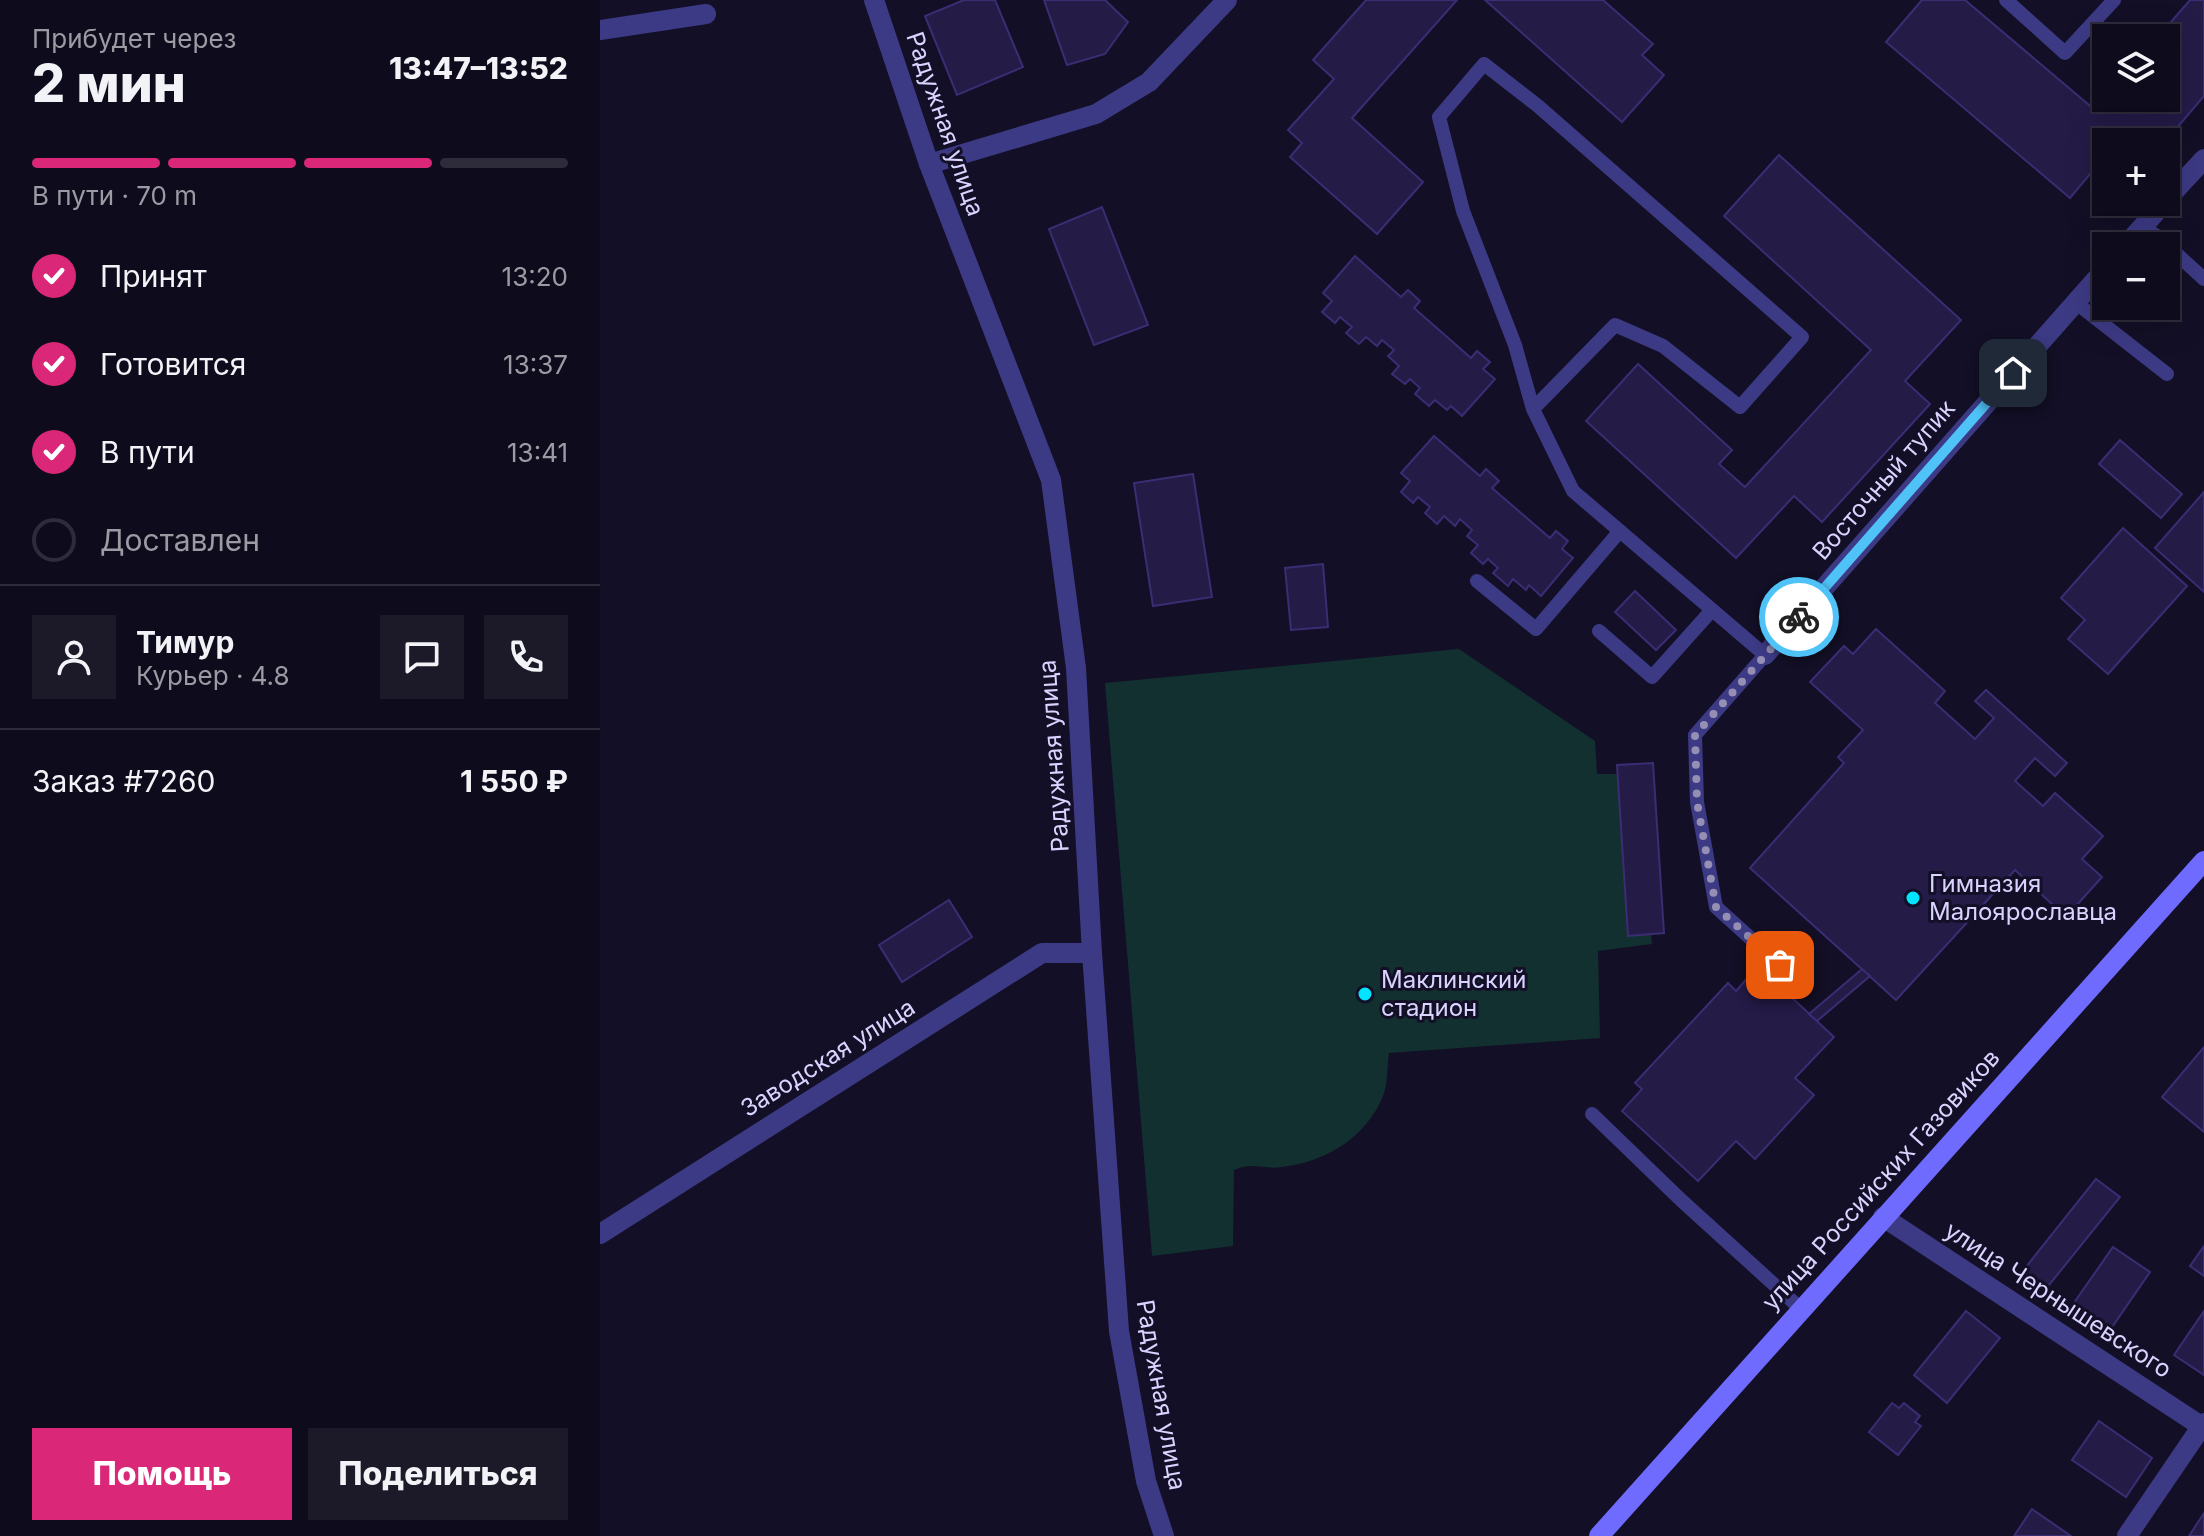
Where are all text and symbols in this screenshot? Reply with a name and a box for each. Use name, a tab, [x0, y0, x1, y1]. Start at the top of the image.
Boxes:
text: Прибудет через	[32, 23, 236, 54]
map controls	[2092, 24, 2180, 320]
button: layers	[2092, 24, 2180, 112]
street label: Радужная улица	[900, 28, 991, 220]
text: 13:47–13:52	[389, 50, 568, 86]
text: 2 мин	[32, 52, 186, 115]
button: +	[2092, 128, 2180, 216]
text: В пути · 70 m	[32, 180, 197, 211]
button: −	[2092, 232, 2180, 320]
icon: check	[32, 254, 76, 298]
text: Принят	[100, 258, 207, 294]
text: 13:20	[502, 261, 568, 292]
pin	[1979, 339, 2047, 407]
icon: check	[32, 342, 76, 386]
text: Готовится	[100, 346, 246, 382]
text: 13:37	[503, 349, 568, 380]
icon: home	[1991, 351, 2035, 395]
street label: Восточный тупик	[1806, 394, 1961, 565]
icon: check	[32, 430, 76, 474]
text: В пути	[100, 434, 195, 470]
text: 13:41	[507, 437, 568, 468]
text: Доставлен	[100, 522, 260, 558]
courier	[1759, 577, 1839, 657]
icon: bike	[1777, 595, 1821, 639]
button: person	[32, 615, 116, 699]
button: chat	[380, 615, 464, 699]
button: phone	[484, 615, 568, 699]
text: Тимур	[136, 624, 234, 660]
street label: Радужная улица	[1032, 659, 1075, 853]
text: Курьер · 4.8	[136, 660, 290, 691]
text: Заказ #7260	[32, 763, 216, 799]
text: 1 550 ₽	[460, 763, 568, 799]
place label: Гимназия Малоярославца	[1929, 869, 2117, 926]
marker: Гимназия Малоярославца	[1904, 889, 1922, 907]
pin	[1746, 931, 1814, 999]
icon: bag	[1758, 943, 1802, 987]
place label: Маклинский стадион	[1381, 965, 1526, 1022]
marker: Маклинский стадион	[1356, 985, 1374, 1003]
street label: Заводская улица	[735, 992, 920, 1123]
street label: улица Российских Газовиков	[1756, 1043, 2006, 1316]
street label: улица Чернышевского	[1939, 1215, 2177, 1384]
street label: Радужная улица	[1130, 1297, 1193, 1492]
button: Помощь	[32, 1428, 292, 1520]
button: Поделиться	[308, 1428, 568, 1520]

